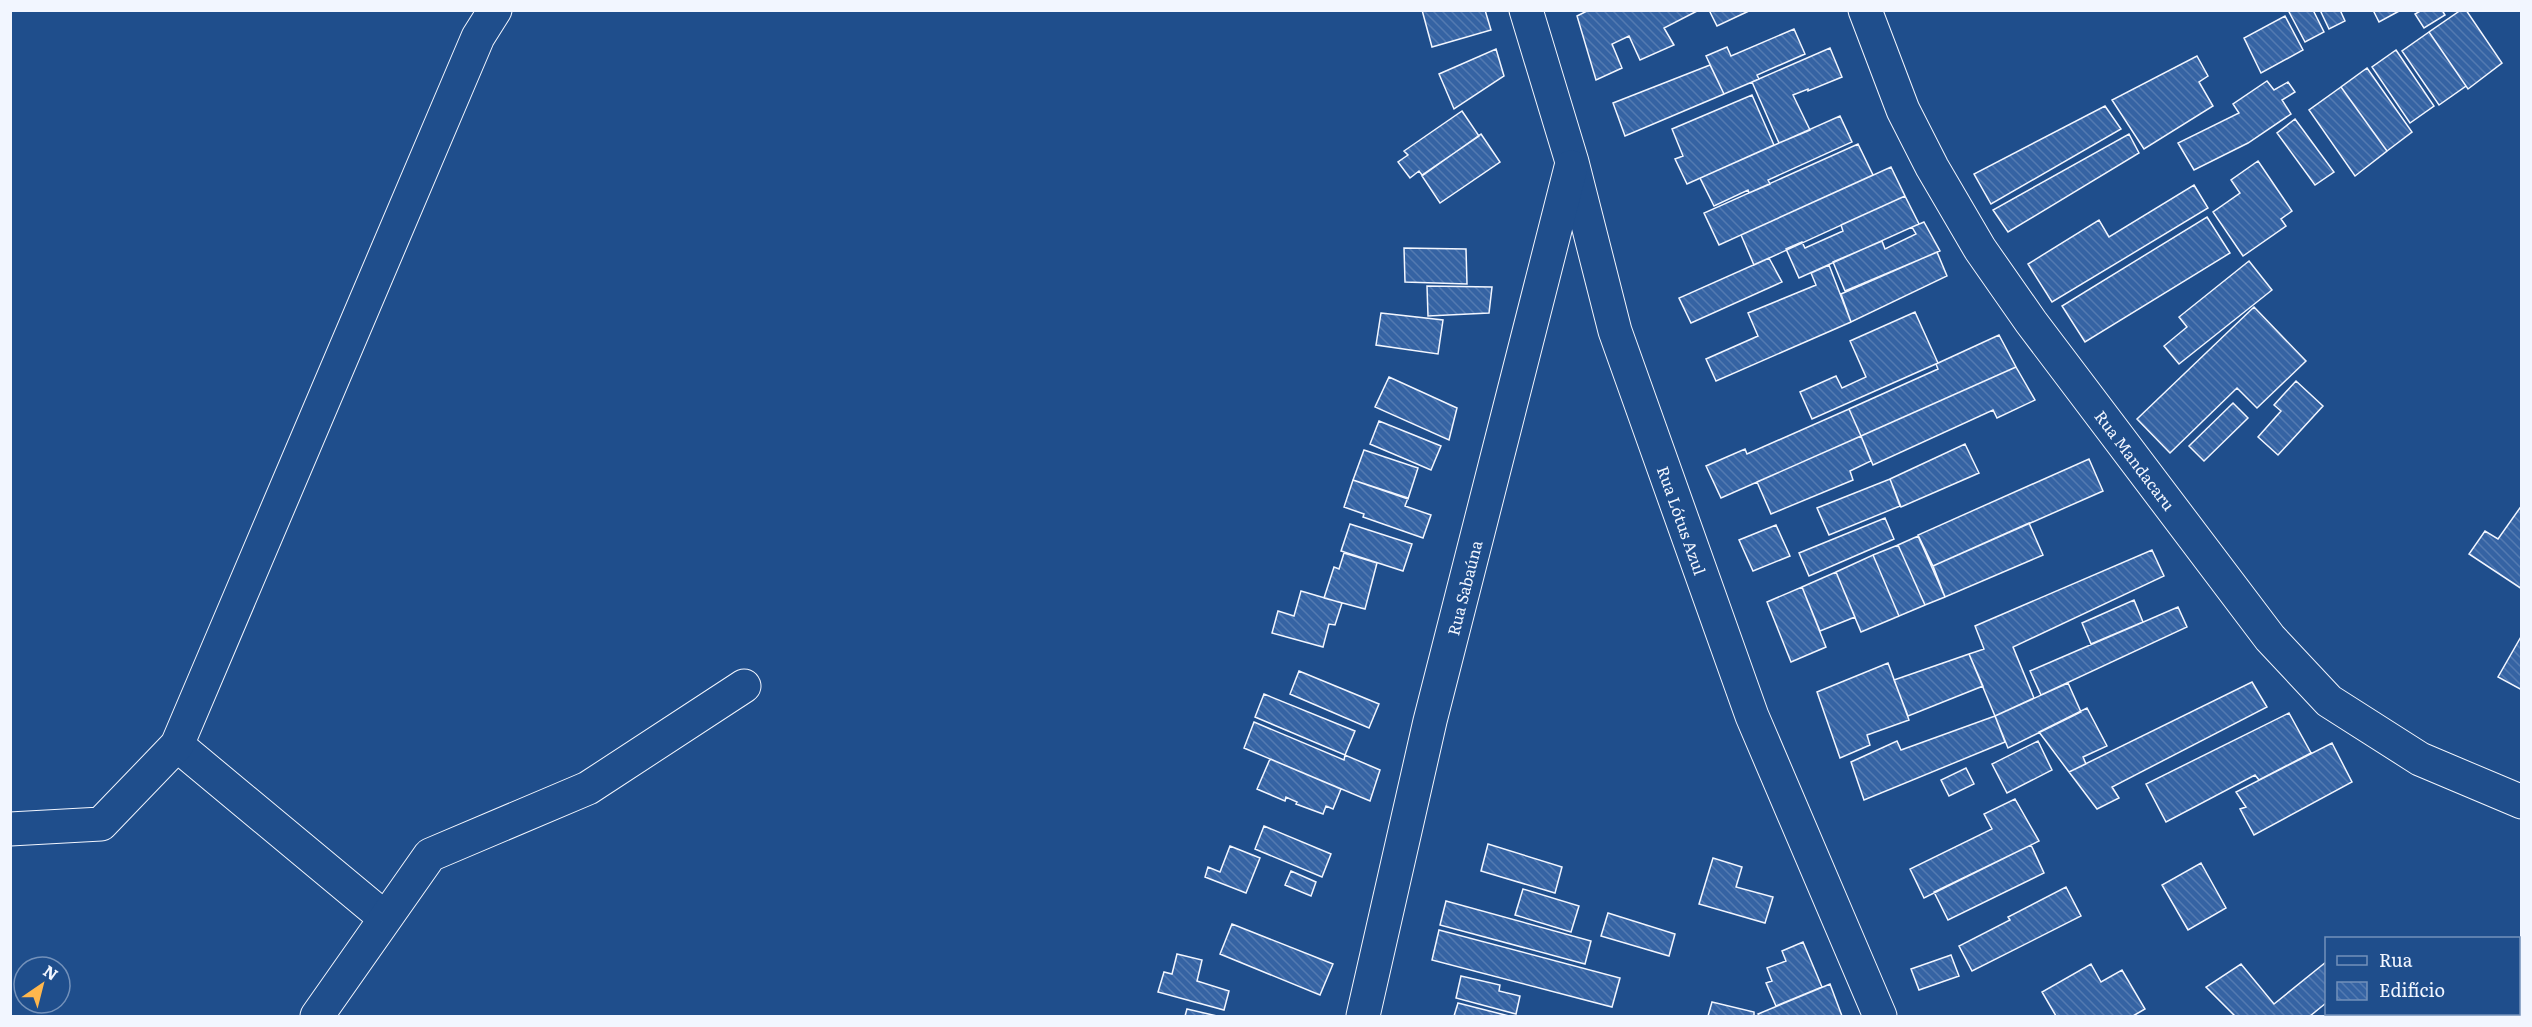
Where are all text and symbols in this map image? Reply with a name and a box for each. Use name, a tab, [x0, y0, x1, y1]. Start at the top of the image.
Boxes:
street label: Rua Mandacaru	[2090, 405, 2181, 515]
street label: Rua Lótus Azul	[1652, 462, 1713, 578]
street label: Rua Sabaúna	[1440, 537, 1488, 638]
legend	[2325, 937, 2520, 1015]
text: Rua	[2379, 946, 2413, 973]
north arrow	[12, 955, 72, 1015]
text: N	[39, 958, 64, 986]
text: Edifício	[2379, 976, 2445, 1003]

